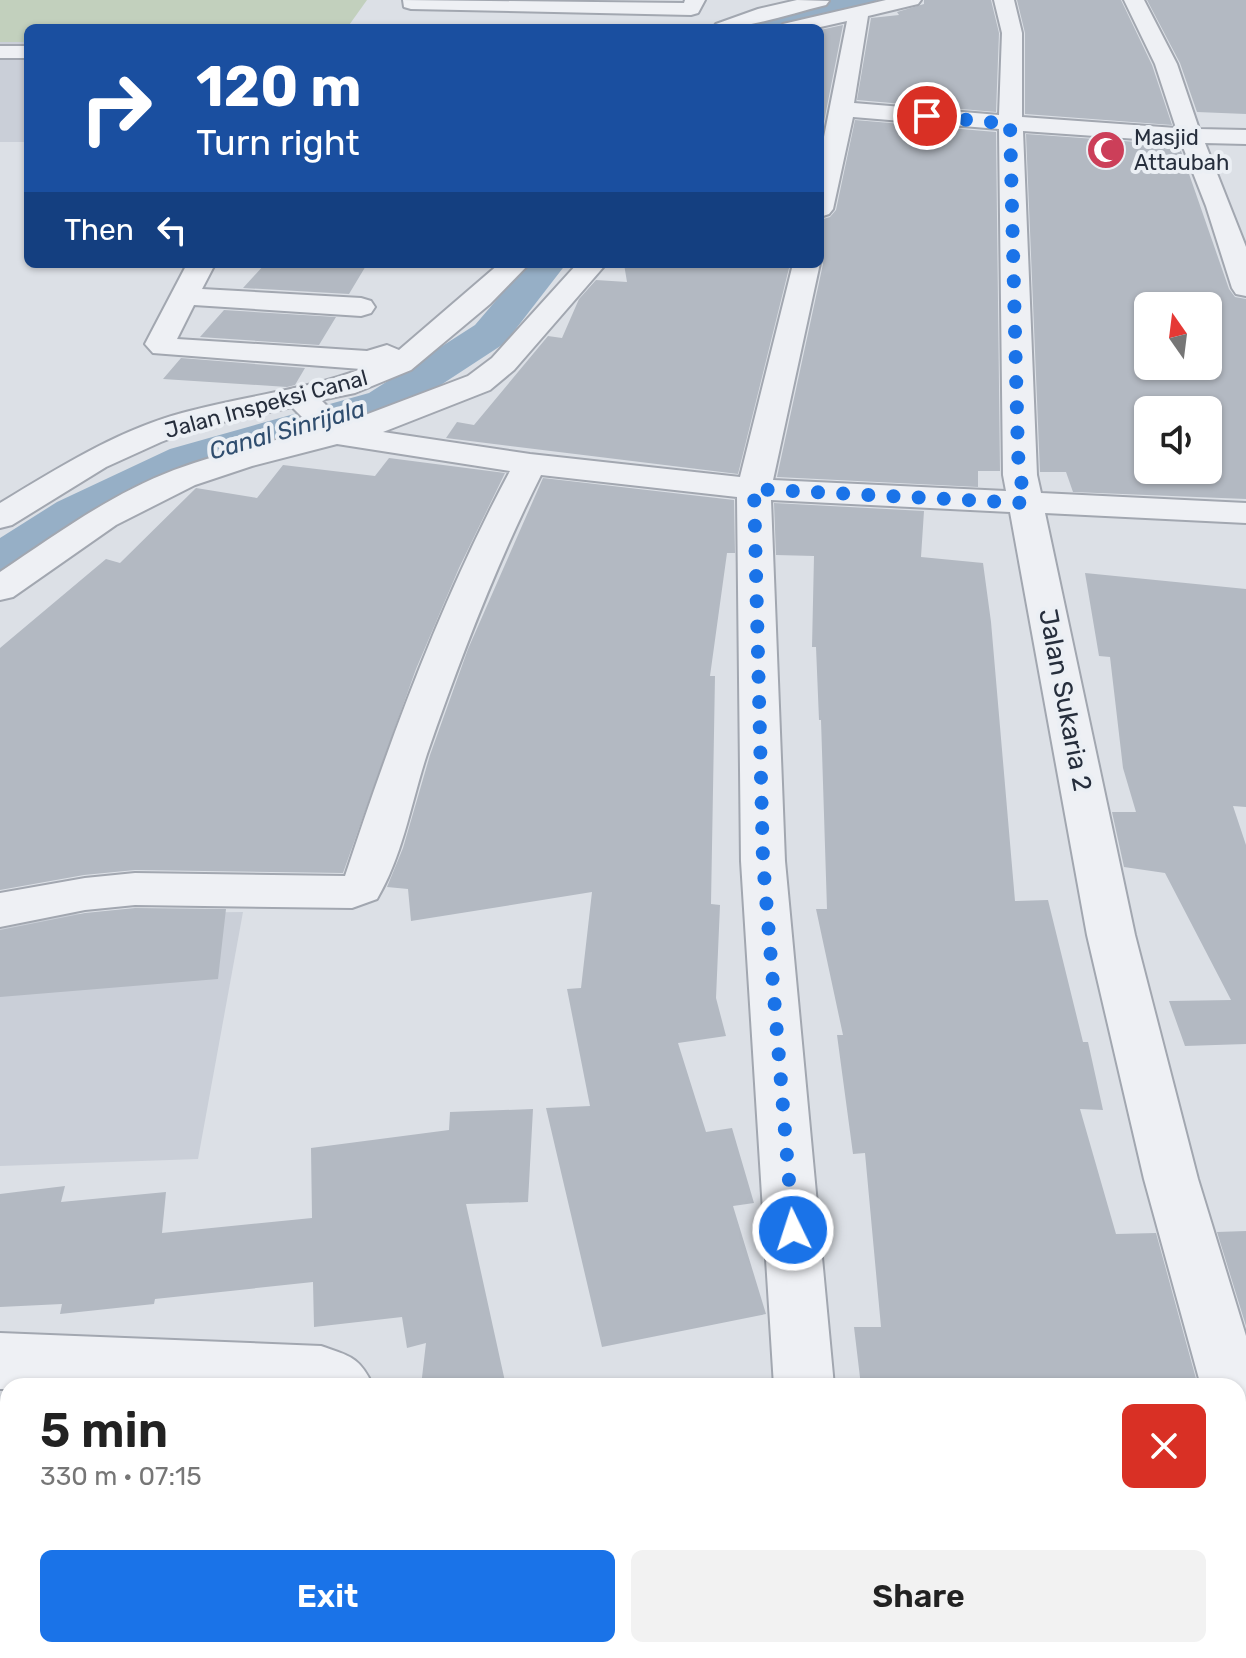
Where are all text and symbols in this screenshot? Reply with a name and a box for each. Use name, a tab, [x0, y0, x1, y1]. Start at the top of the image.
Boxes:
text: 120 m	[196, 54, 362, 120]
icon: right	[64, 56, 168, 160]
pin	[893, 82, 961, 150]
icon: arrive	[905, 94, 949, 138]
text: Turn right	[196, 121, 360, 164]
place label: Masjid Attaubah	[1134, 124, 1229, 176]
mosque icon: Masjid Attaubah	[1085, 129, 1127, 171]
icon: left	[150, 208, 194, 252]
text: Then	[64, 212, 134, 248]
north arrow	[1134, 292, 1222, 380]
map controls	[1134, 292, 1222, 484]
street label: Jalan Inspeksi Canal	[162, 364, 370, 444]
water label: Canal Sinrijala	[206, 394, 368, 466]
button: sound	[1134, 396, 1222, 484]
street label: Jalan Sukaria 2	[1032, 606, 1098, 794]
position arrow	[751, 1188, 835, 1272]
text: 5 min	[40, 1402, 168, 1459]
button: close	[1122, 1404, 1206, 1488]
text: 330 m · 07:15	[40, 1461, 202, 1492]
button: Exit	[40, 1550, 615, 1642]
button: Share	[631, 1550, 1206, 1642]

